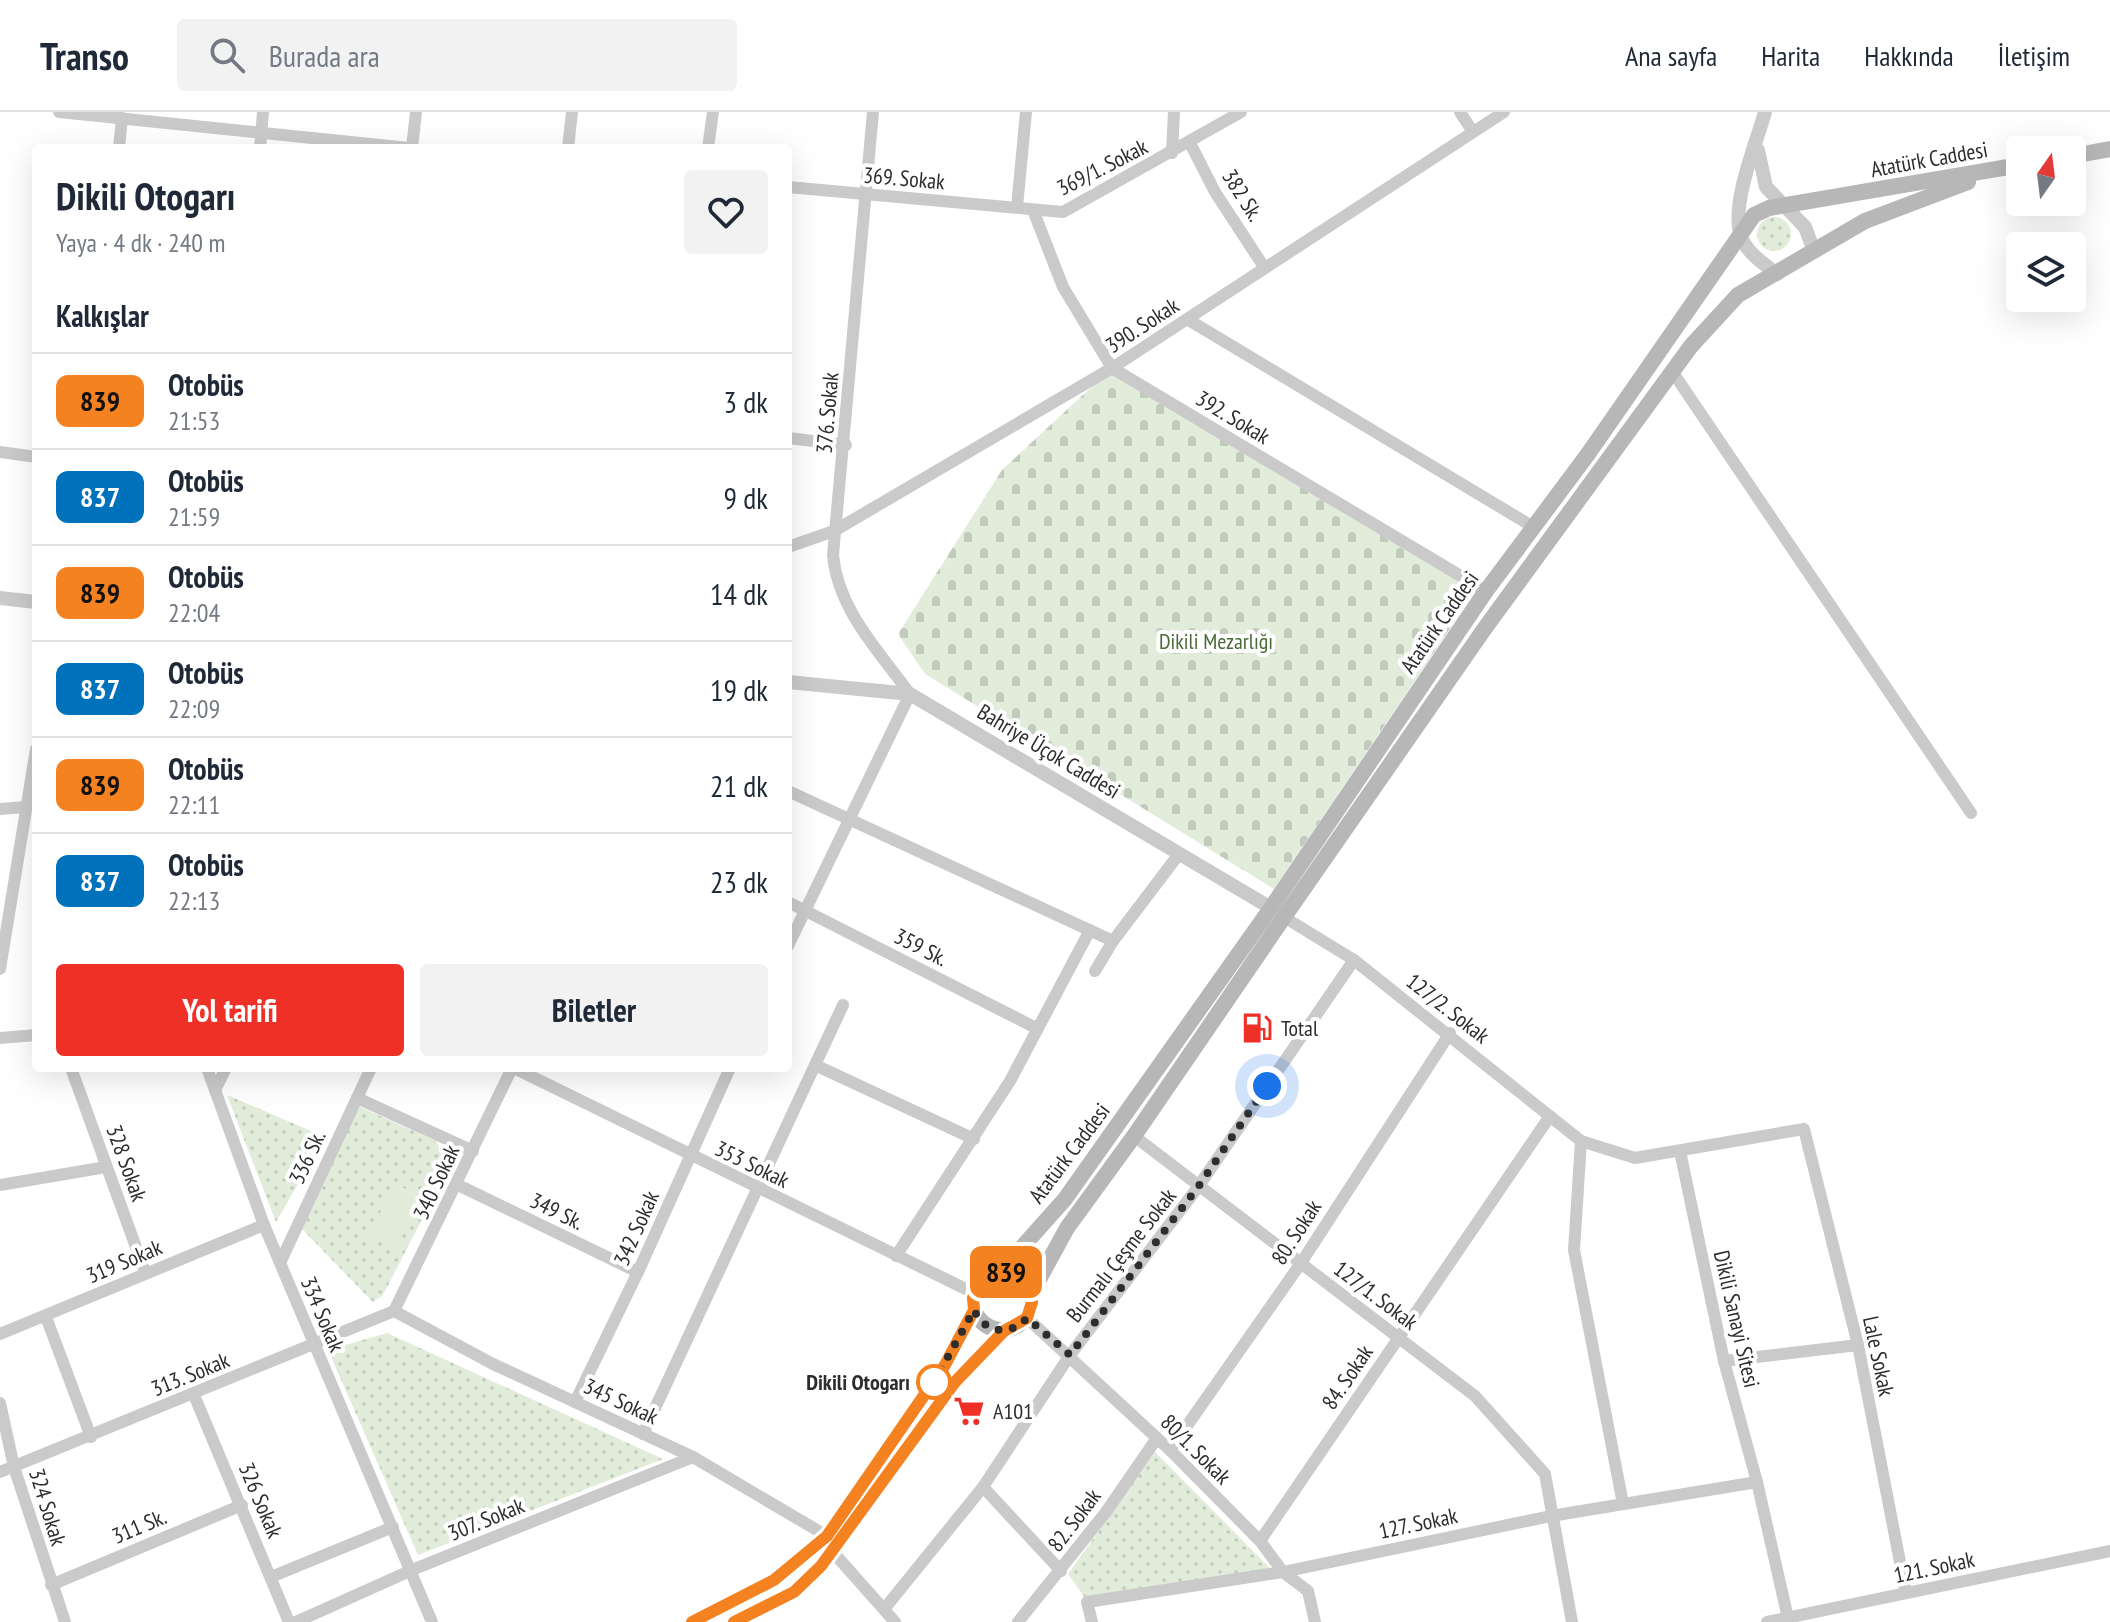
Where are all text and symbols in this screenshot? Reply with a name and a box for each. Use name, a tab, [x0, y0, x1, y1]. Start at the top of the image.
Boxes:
search box	[177, 19, 737, 91]
text: Transo	[40, 31, 129, 80]
icon: search	[205, 33, 249, 77]
text: Burada ara	[269, 36, 380, 75]
text: Ana sayfa	[1625, 37, 1717, 74]
text: Harita	[1761, 37, 1820, 74]
text: Hakkında	[1864, 37, 1954, 74]
text: İletişim	[1998, 37, 2070, 74]
street label: 369/1. Sokak	[1052, 132, 1152, 202]
street label: Atatürk Caddesi	[1868, 135, 1990, 183]
north arrow	[2006, 136, 2086, 216]
map controls	[2006, 136, 2086, 312]
street label: 369. Sokak	[862, 160, 946, 196]
street label: 382 Sk.	[1216, 164, 1270, 226]
button: heart	[684, 170, 768, 254]
text: Dikili Otogarı	[56, 171, 235, 220]
text: Yaya · 4 dk · 240 m	[56, 226, 226, 259]
button: layers	[2006, 232, 2086, 312]
street label: 390. Sokak	[1100, 291, 1184, 359]
text: Kalkışlar	[56, 296, 149, 335]
text: Otobüs	[168, 365, 244, 404]
street label: 376. Sokak	[809, 371, 845, 455]
text: 839	[80, 382, 120, 419]
text: 3 dk	[724, 382, 768, 421]
street label: 392. Sokak	[1191, 384, 1276, 450]
text: 21:53	[168, 404, 220, 437]
text: Otobüs	[168, 461, 244, 500]
text: 837	[80, 478, 120, 515]
text: 9 dk	[724, 478, 768, 517]
text: 21:59	[168, 500, 220, 533]
text: Otobüs	[168, 557, 244, 596]
street label: Atatürk Caddesi	[1394, 566, 1484, 678]
text: 839	[80, 574, 120, 611]
text: 14 dk	[710, 574, 768, 613]
text: 22:04	[168, 596, 220, 629]
park label: Dikili Mezarlığı	[1159, 627, 1273, 655]
text: Otobüs	[168, 653, 244, 692]
text: 837	[80, 670, 120, 707]
text: 19 dk	[710, 670, 768, 709]
text: 22:09	[168, 692, 220, 725]
street label: Bahriye Üçok Caddesi	[972, 697, 1126, 805]
text: Otobüs	[168, 749, 244, 788]
text: 839	[80, 766, 120, 803]
text: 21 dk	[710, 766, 768, 805]
text: 22:11	[168, 788, 220, 821]
text: Otobüs	[168, 845, 244, 884]
text: 837	[80, 862, 120, 899]
text: 23 dk	[710, 862, 768, 901]
text: 22:13	[168, 884, 220, 917]
street label: 359 Sk.	[890, 922, 952, 972]
button: Yol tarifi	[56, 964, 404, 1056]
button: Biletler	[420, 964, 768, 1056]
street label: 127/2. Sokak	[1401, 967, 1496, 1049]
fuel station icon: Total	[1240, 1011, 1274, 1045]
place label: Total	[1281, 1014, 1319, 1042]
your location	[1247, 1066, 1287, 1106]
street label: Atatürk Caddesi	[1022, 1097, 1116, 1209]
street label: 328 Sokak	[100, 1121, 154, 1205]
street label: 336 Sk.	[282, 1126, 332, 1188]
street label: 353 Sokak	[710, 1134, 794, 1194]
street label: 340 Sokak	[407, 1140, 466, 1224]
street label: Burmalı Çeşme Sokak	[1060, 1182, 1182, 1328]
street label: 349 Sk.	[526, 1186, 588, 1236]
street label: 342 Sokak	[607, 1186, 665, 1270]
street label: 80. Sokak	[1265, 1194, 1328, 1270]
street label: 319 Sokak	[82, 1232, 166, 1289]
line badge: 839	[960, 1246, 1052, 1298]
street label: Dikili Sanayi Sitesi	[1708, 1248, 1766, 1390]
text: 839	[986, 1253, 1026, 1290]
street label: 127/1. Sokak	[1328, 1254, 1424, 1336]
street label: 334 Sokak	[295, 1272, 352, 1356]
street label: Lale Sokak	[1857, 1313, 1901, 1399]
street label: 84. Sokak	[1315, 1339, 1379, 1415]
street label: 313. Sokak	[147, 1346, 234, 1402]
marker: Dikili Otogarı	[917, 1365, 951, 1399]
place label: Dikili Otogarı	[806, 1368, 910, 1396]
street label: 345 Sokak	[579, 1372, 663, 1431]
supermarket icon: A101	[952, 1394, 986, 1428]
place label: A101	[993, 1397, 1033, 1425]
street label: 80/1. Sokak	[1155, 1408, 1237, 1490]
street label: 326 Sokak	[233, 1458, 290, 1542]
street label: 324 Sokak	[23, 1465, 73, 1549]
street label: 82. Sokak	[1041, 1483, 1107, 1557]
street label: 307. Sokak	[444, 1491, 529, 1547]
street label: 127. Sokak	[1376, 1501, 1460, 1545]
street label: 311 Sk.	[108, 1502, 170, 1550]
street label: 121. Sokak	[1891, 1545, 1977, 1589]

